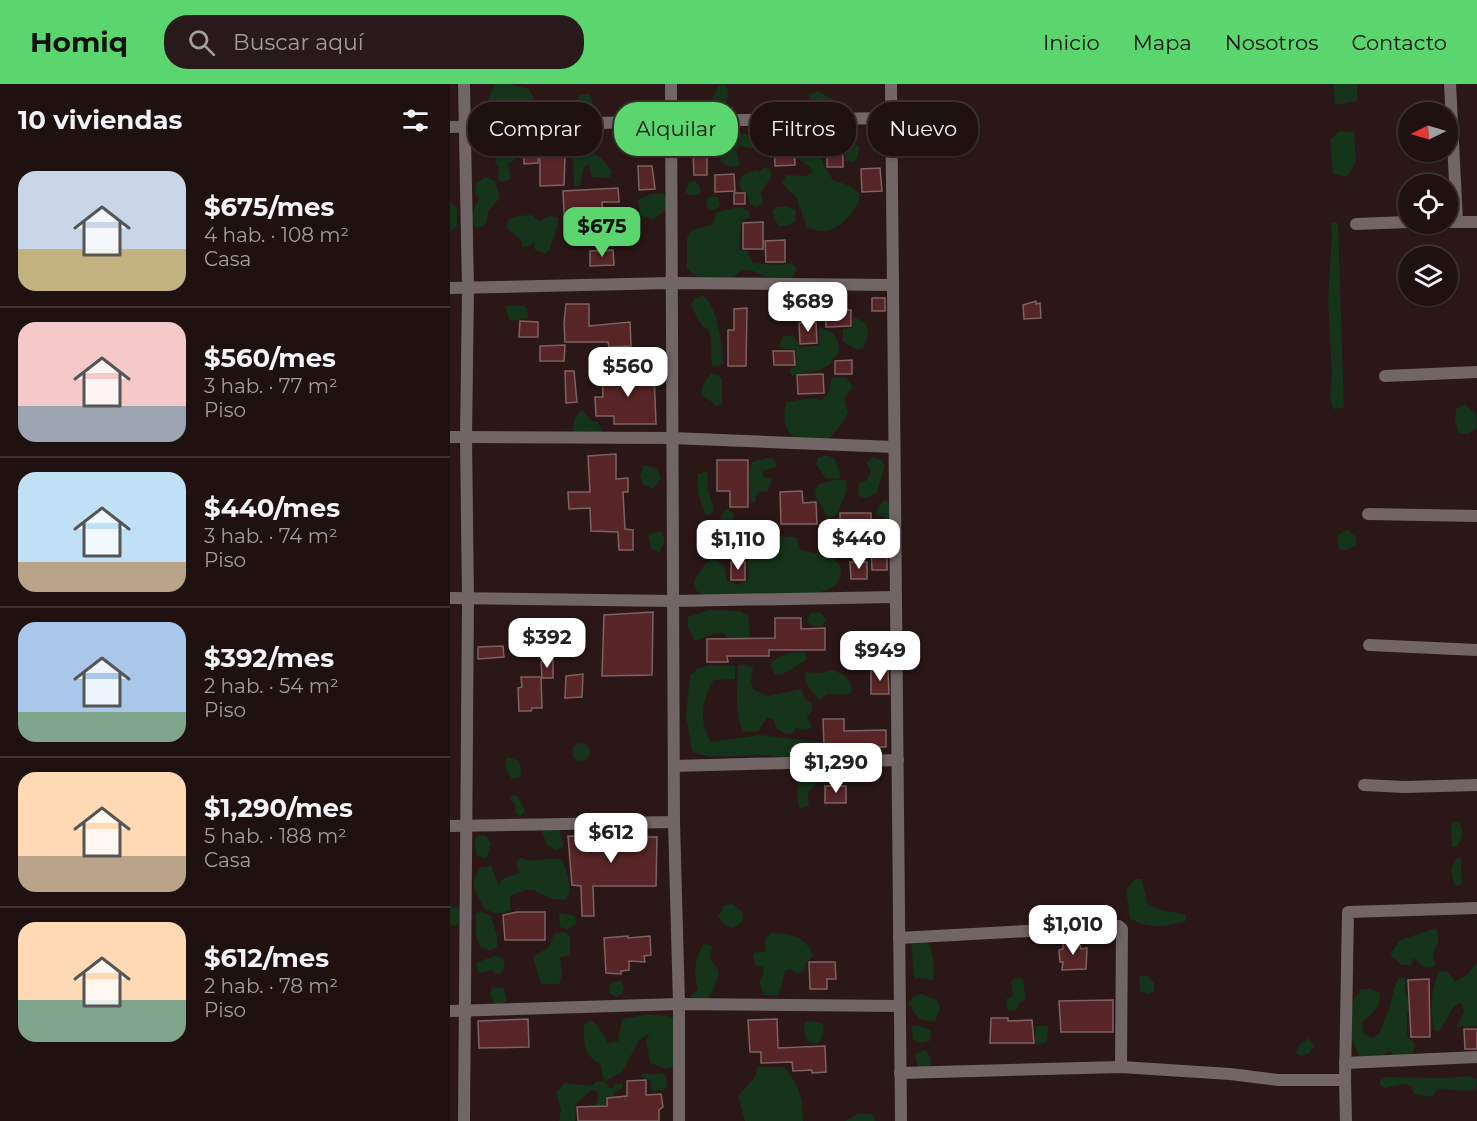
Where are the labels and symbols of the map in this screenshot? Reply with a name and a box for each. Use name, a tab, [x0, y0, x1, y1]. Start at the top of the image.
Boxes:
north arrow	[1398, 102, 1458, 162]
pin: $675	[566, 207, 638, 258]
pin: $689	[772, 282, 844, 333]
pin: $560	[592, 347, 664, 398]
pin: $440	[823, 519, 895, 570]
pin: $1,110	[689, 520, 787, 571]
pin: $392	[511, 618, 583, 669]
pin: $949	[844, 631, 916, 682]
pin: $1,290	[787, 743, 885, 794]
pin: $612	[575, 813, 647, 864]
pin: $1,010	[1024, 905, 1122, 956]

